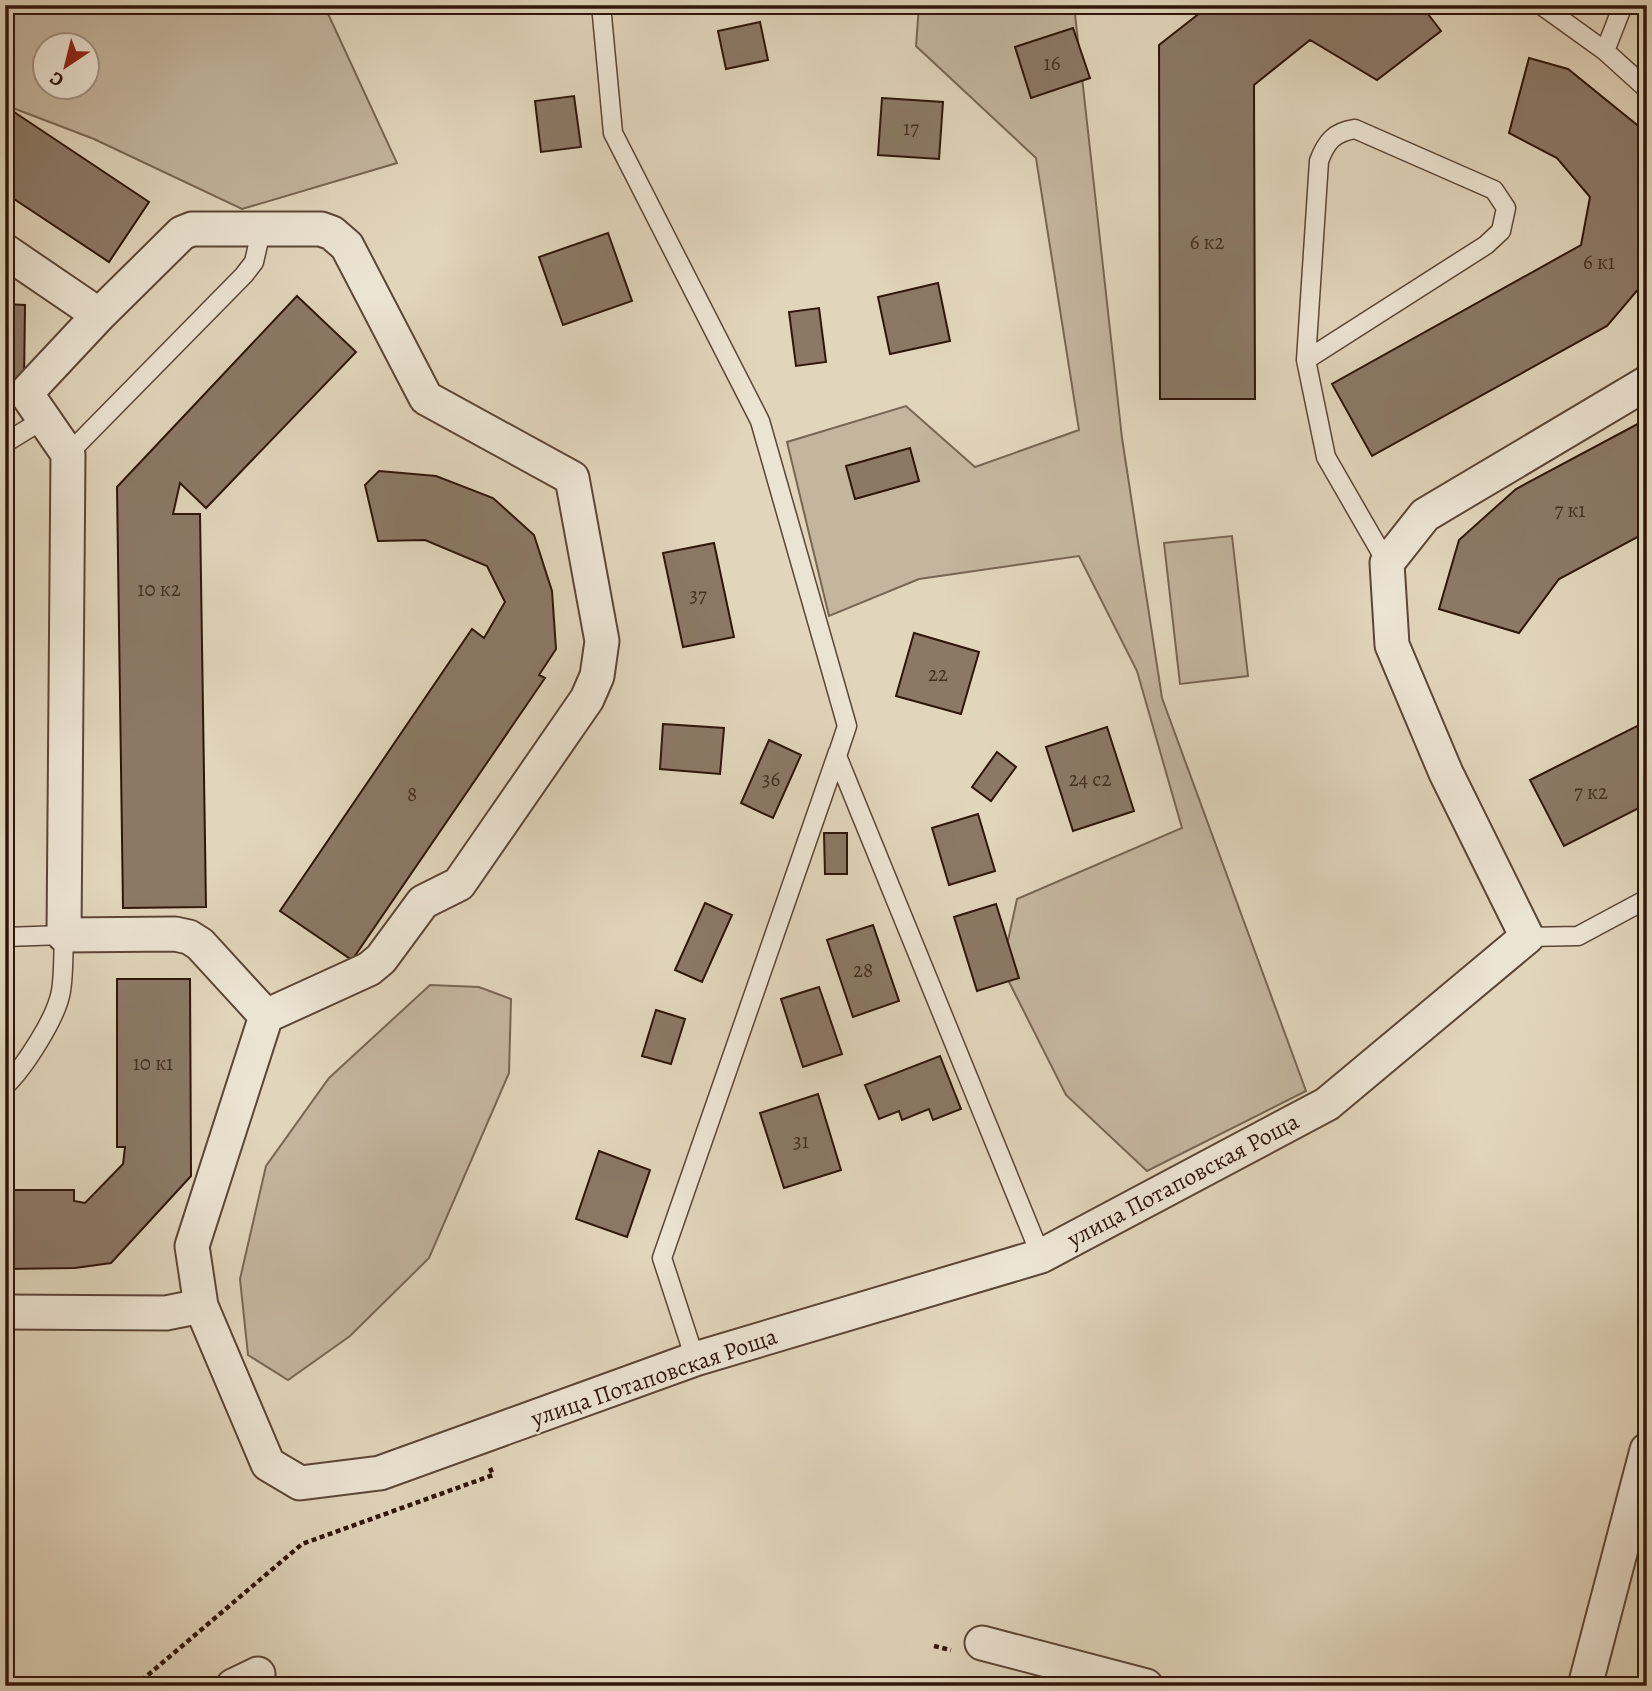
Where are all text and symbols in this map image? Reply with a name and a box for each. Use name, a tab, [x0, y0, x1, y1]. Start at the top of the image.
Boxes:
north arrow	[32, 32, 102, 102]
house number: 16	[1044, 49, 1061, 77]
text: С	[45, 65, 69, 93]
house number: 17	[903, 114, 919, 142]
house number: 6 к2	[1190, 228, 1224, 256]
house number: 6 к1	[1583, 248, 1615, 276]
house number: 7 к1	[1554, 496, 1586, 524]
house number: 10 к2	[137, 575, 181, 603]
house number: 37	[689, 581, 707, 609]
house number: 22	[928, 660, 948, 688]
house number: 36	[762, 765, 781, 793]
house number: 24 с2	[1069, 765, 1111, 793]
house number: 7 к2	[1574, 778, 1608, 806]
house number: 8	[407, 780, 417, 808]
house number: 28	[853, 956, 873, 984]
house number: 10 к1	[133, 1049, 173, 1077]
street label: улица Потаповская Роща	[1060, 1105, 1305, 1255]
house number: 31	[793, 1127, 809, 1155]
street label: улица Потаповская Роща	[526, 1320, 781, 1435]

